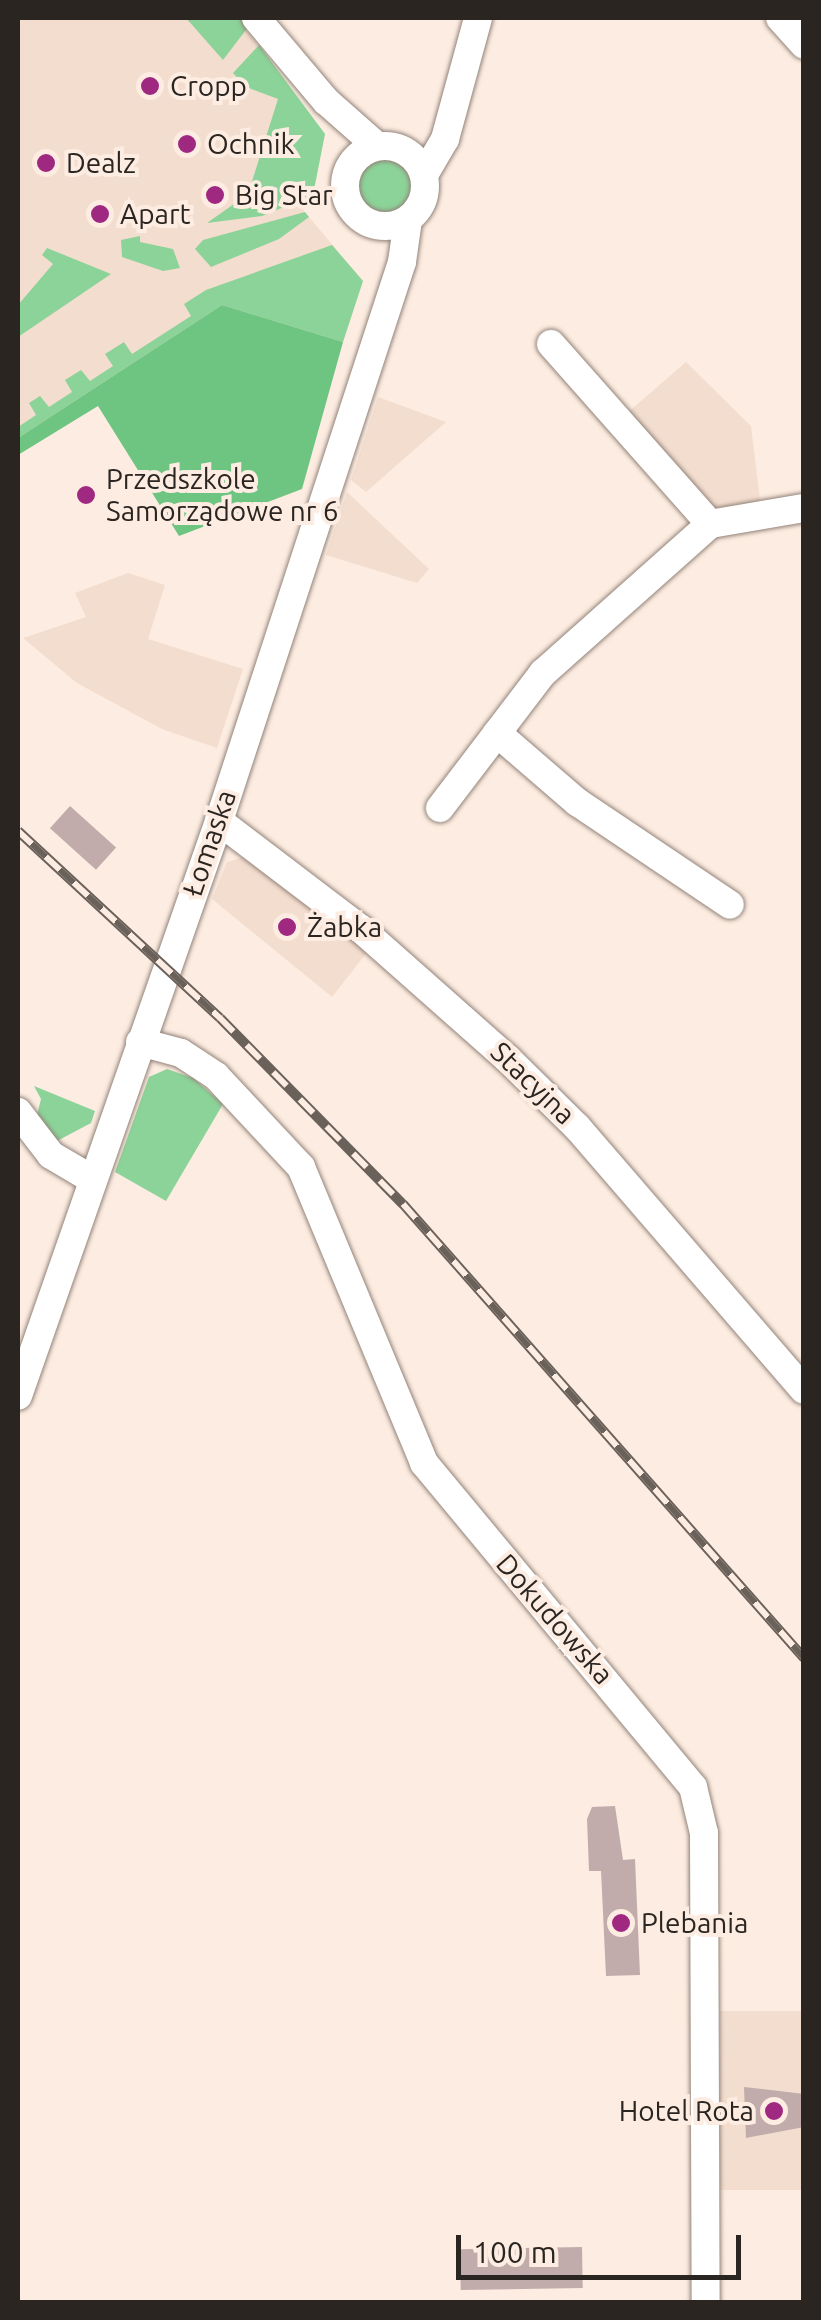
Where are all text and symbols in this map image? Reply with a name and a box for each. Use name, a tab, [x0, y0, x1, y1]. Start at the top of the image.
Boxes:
place label: Cropp	[170, 69, 247, 103]
marker: Cropp	[139, 75, 161, 97]
place label: Ochnik	[207, 127, 295, 161]
marker: Ochnik	[176, 133, 198, 155]
place label: Dealz	[66, 146, 136, 180]
marker: Dealz	[35, 152, 57, 174]
place label: Big Star	[235, 178, 333, 212]
marker: Big Star	[204, 184, 226, 206]
place label: Apart	[120, 197, 191, 231]
marker: Apart	[89, 203, 111, 225]
place label: Przedszkole Samorządowe nr 6	[106, 462, 339, 528]
marker: Przedszkole Samorządowe nr 6	[75, 484, 97, 506]
street label: Łomaska	[175, 785, 243, 901]
place label: Żabka	[307, 910, 382, 944]
marker: Żabka	[276, 916, 298, 938]
street label: Stacyjna	[484, 1035, 582, 1131]
street label: Dokudowska	[489, 1547, 621, 1691]
place label: Plebania	[641, 1906, 748, 1940]
marker: Plebania	[610, 1912, 632, 1934]
place label: Hotel Rota	[619, 2094, 754, 2128]
marker: Hotel Rota	[763, 2100, 785, 2122]
scale bar	[461, 2215, 746, 2277]
text: 100 m	[473, 2235, 557, 2269]

